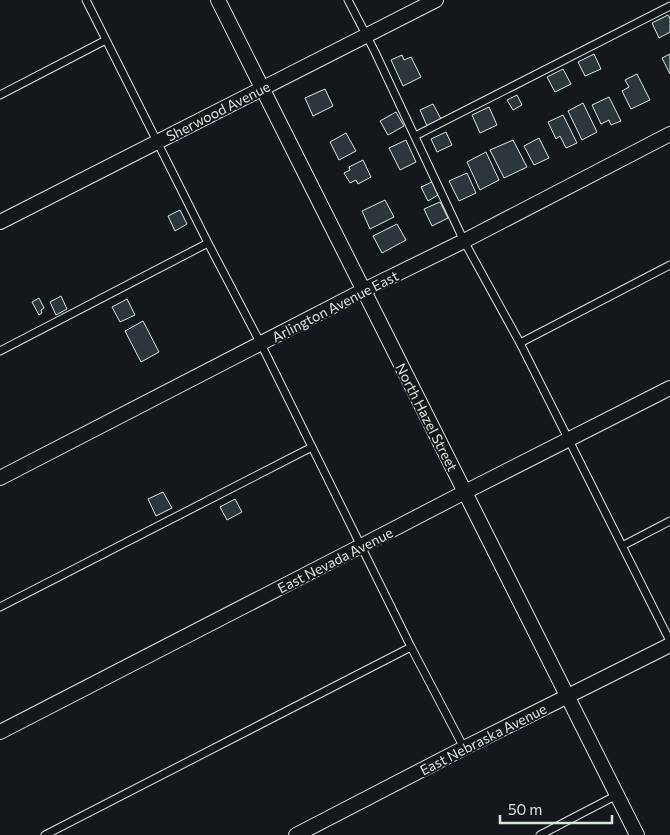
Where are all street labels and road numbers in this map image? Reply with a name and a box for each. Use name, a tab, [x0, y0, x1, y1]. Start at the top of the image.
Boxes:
street label: Sherwood Avenue	[163, 77, 273, 145]
street label: Arlington Avenue East	[269, 267, 401, 345]
street label: North Hazel Street	[392, 360, 462, 474]
street label: East Nevada Avenue	[274, 524, 396, 596]
street label: East Nebraska Avenue	[417, 700, 549, 778]

